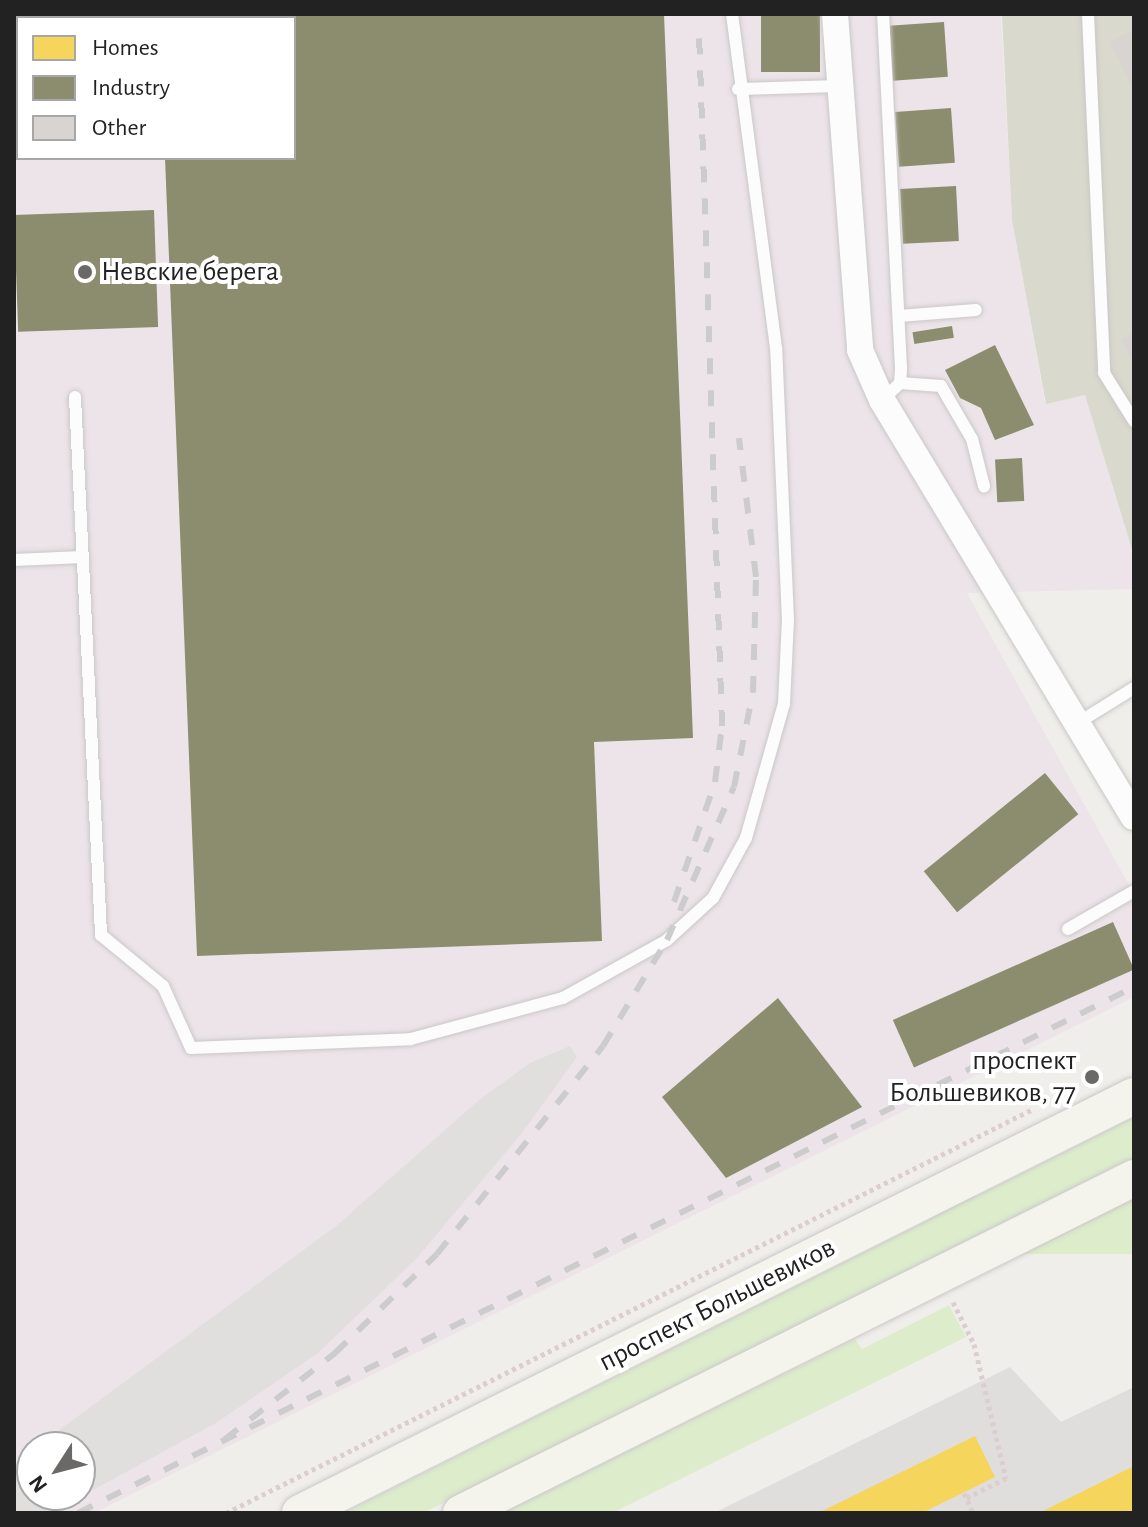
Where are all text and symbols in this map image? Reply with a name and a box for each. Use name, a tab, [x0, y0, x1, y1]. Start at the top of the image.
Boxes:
legend	[16, 16, 296, 160]
text: Homes	[92, 36, 159, 60]
text: Industry	[92, 76, 170, 100]
text: Other	[92, 116, 146, 140]
place label: Невские берега	[101, 255, 279, 289]
marker: Невские берега	[76, 263, 94, 281]
place label: проспект Большевиков, 77	[889, 1044, 1076, 1110]
marker: проспект Большевиков, 77	[1083, 1068, 1101, 1086]
street label: проспект Большевиков	[593, 1231, 841, 1379]
north arrow	[16, 1431, 96, 1511]
text: N	[25, 1471, 52, 1497]

